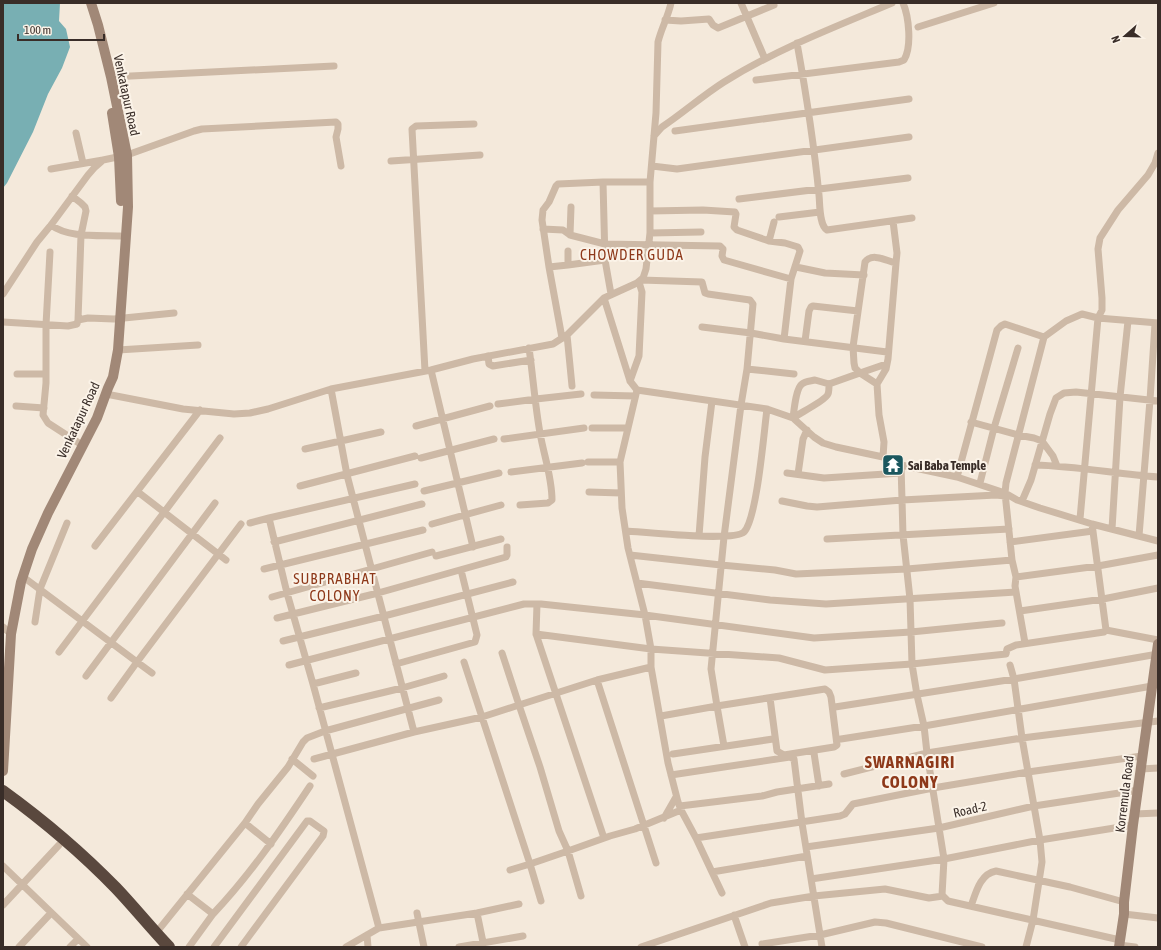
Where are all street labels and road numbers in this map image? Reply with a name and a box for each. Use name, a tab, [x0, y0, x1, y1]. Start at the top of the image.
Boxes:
street label: Venkatapur Road	[111, 53, 142, 137]
street label: Venkatapur Road	[54, 380, 103, 461]
street label: Korremula Road	[1112, 755, 1137, 833]
street label: Road-2	[952, 798, 988, 821]

